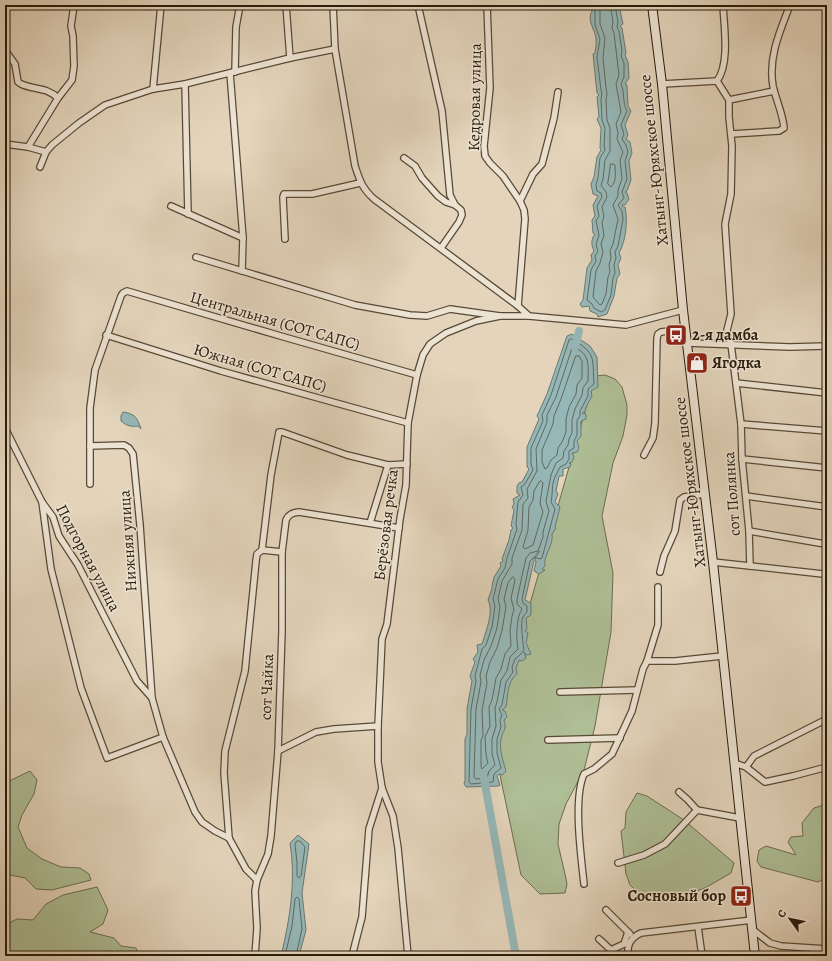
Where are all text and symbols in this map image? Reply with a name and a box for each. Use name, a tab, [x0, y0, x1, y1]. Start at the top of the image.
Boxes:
street label: Кедровая улица	[463, 42, 487, 151]
street label: Хатынг-Юряхское шоссе	[634, 73, 674, 247]
street label: Центральная (СОТ САПС)	[188, 286, 362, 356]
bus stop icon: 2-я дамба	[663, 322, 689, 348]
place label: 2-я дамба	[692, 324, 759, 346]
street label: Южная (СОТ САПС)	[191, 338, 329, 398]
shop icon: Ягодка	[684, 350, 710, 376]
place label: Ягодка	[712, 352, 762, 374]
street label: Хатынг-Юряхское шоссе	[669, 395, 711, 569]
street label: сот Полянка	[718, 450, 746, 537]
street label: Берёзовая речка	[368, 467, 404, 582]
street label: Нижняя улица	[113, 489, 143, 593]
street label: Подгорная улица	[50, 500, 126, 616]
street label: сот Чайка	[255, 653, 279, 721]
bus stop icon: Сосновый бор	[728, 883, 754, 909]
place label: Сосновый бор	[627, 885, 726, 907]
north arrow	[770, 899, 810, 939]
text: С	[774, 907, 790, 921]

